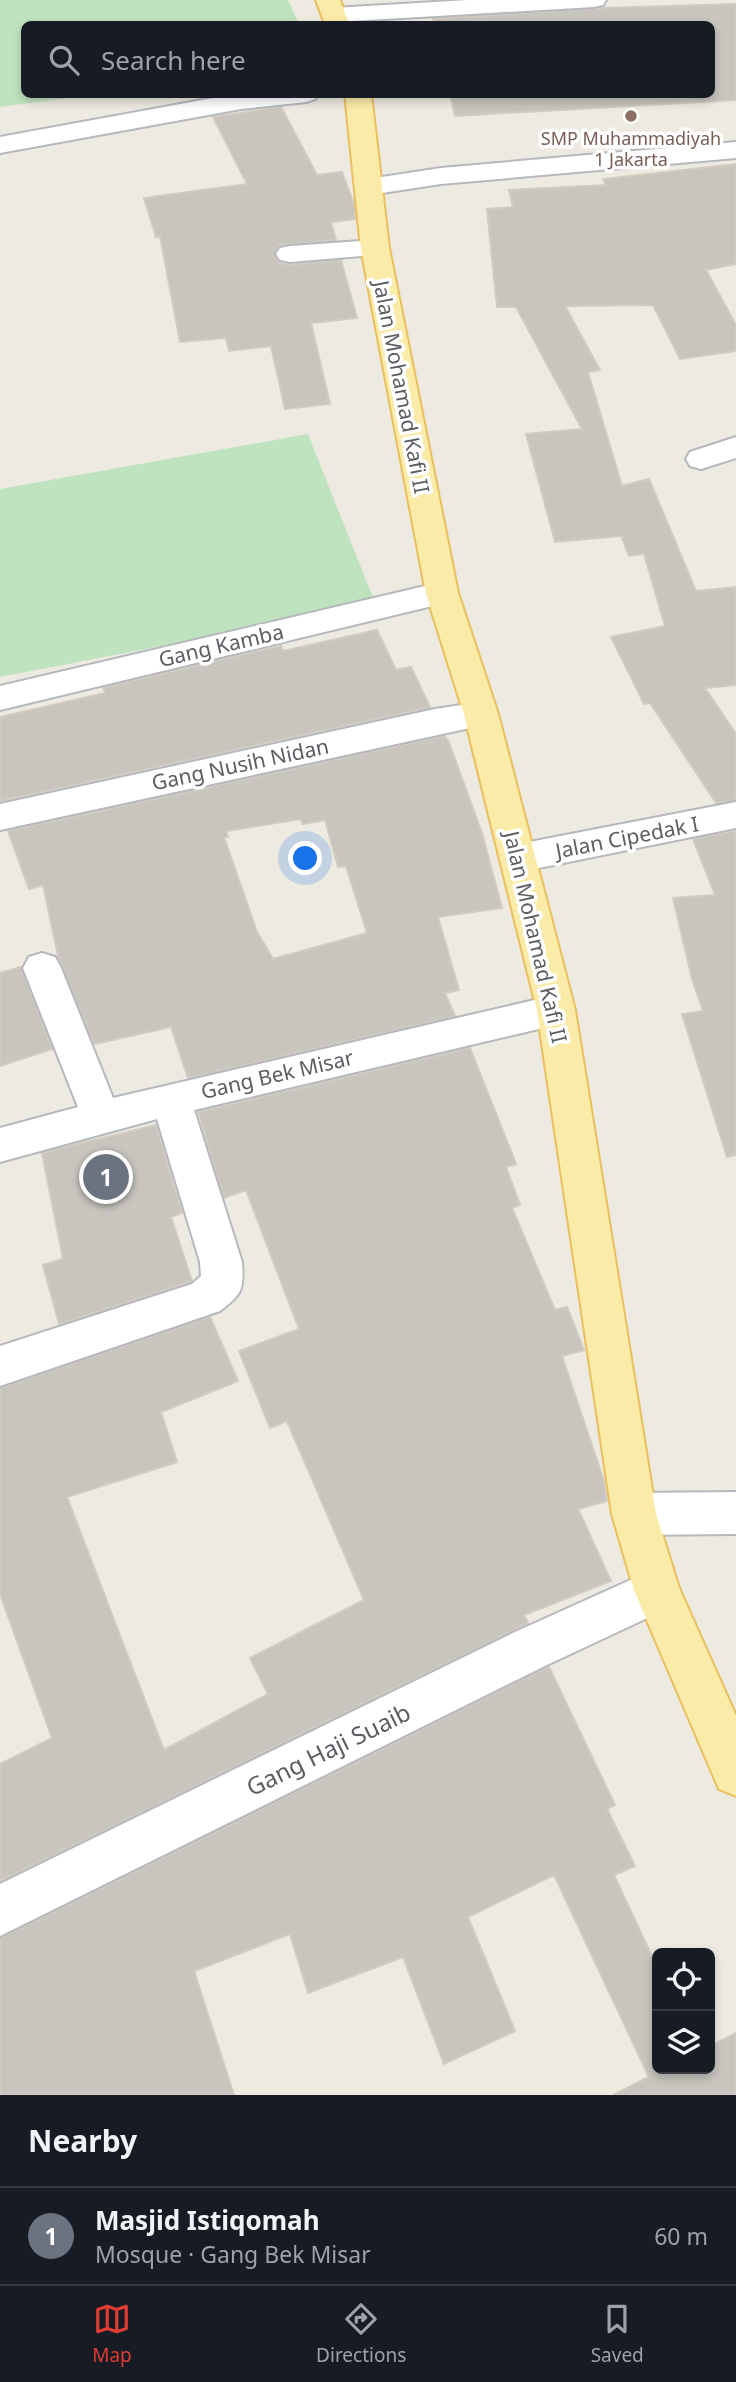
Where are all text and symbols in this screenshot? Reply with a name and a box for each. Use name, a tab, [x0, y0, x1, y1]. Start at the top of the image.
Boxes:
search box	[21, 21, 715, 98]
icon: search	[45, 41, 83, 79]
text: Search here	[101, 42, 246, 78]
marker: SMP Muhammadiyah 1 Jakarta	[623, 108, 639, 124]
place label: SMP Muhammadiyah 1 Jakarta	[541, 126, 721, 171]
street label: Jalan Mohamad Kafi II	[367, 276, 436, 496]
street label: Gang Kamba	[156, 617, 286, 673]
street label: Gang Nusih Nidan	[149, 732, 331, 796]
street label: Jalan Cipedak I	[551, 809, 701, 865]
street label: Jalan Mohamad Kafi II	[498, 826, 574, 1046]
your location	[288, 841, 322, 875]
street label: Gang Bek Misar	[198, 1043, 356, 1105]
pin: 1	[83, 1151, 129, 1203]
street label: Gang Haji Suaib	[240, 1695, 416, 1803]
map controls	[652, 1948, 715, 2074]
button: locate	[652, 1948, 715, 2011]
button: layers	[652, 2011, 715, 2074]
text: Nearby	[28, 2120, 137, 2161]
text: Masjid Istiqomah	[95, 2202, 320, 2238]
text: 1	[44, 2220, 58, 2252]
text: 60 m	[654, 2220, 708, 2252]
text: Mosque · Gang Bek Misar	[95, 2238, 371, 2270]
tab: Map	[92, 2300, 132, 2368]
tab: Directions	[316, 2300, 406, 2368]
tab: Saved	[591, 2300, 644, 2368]

